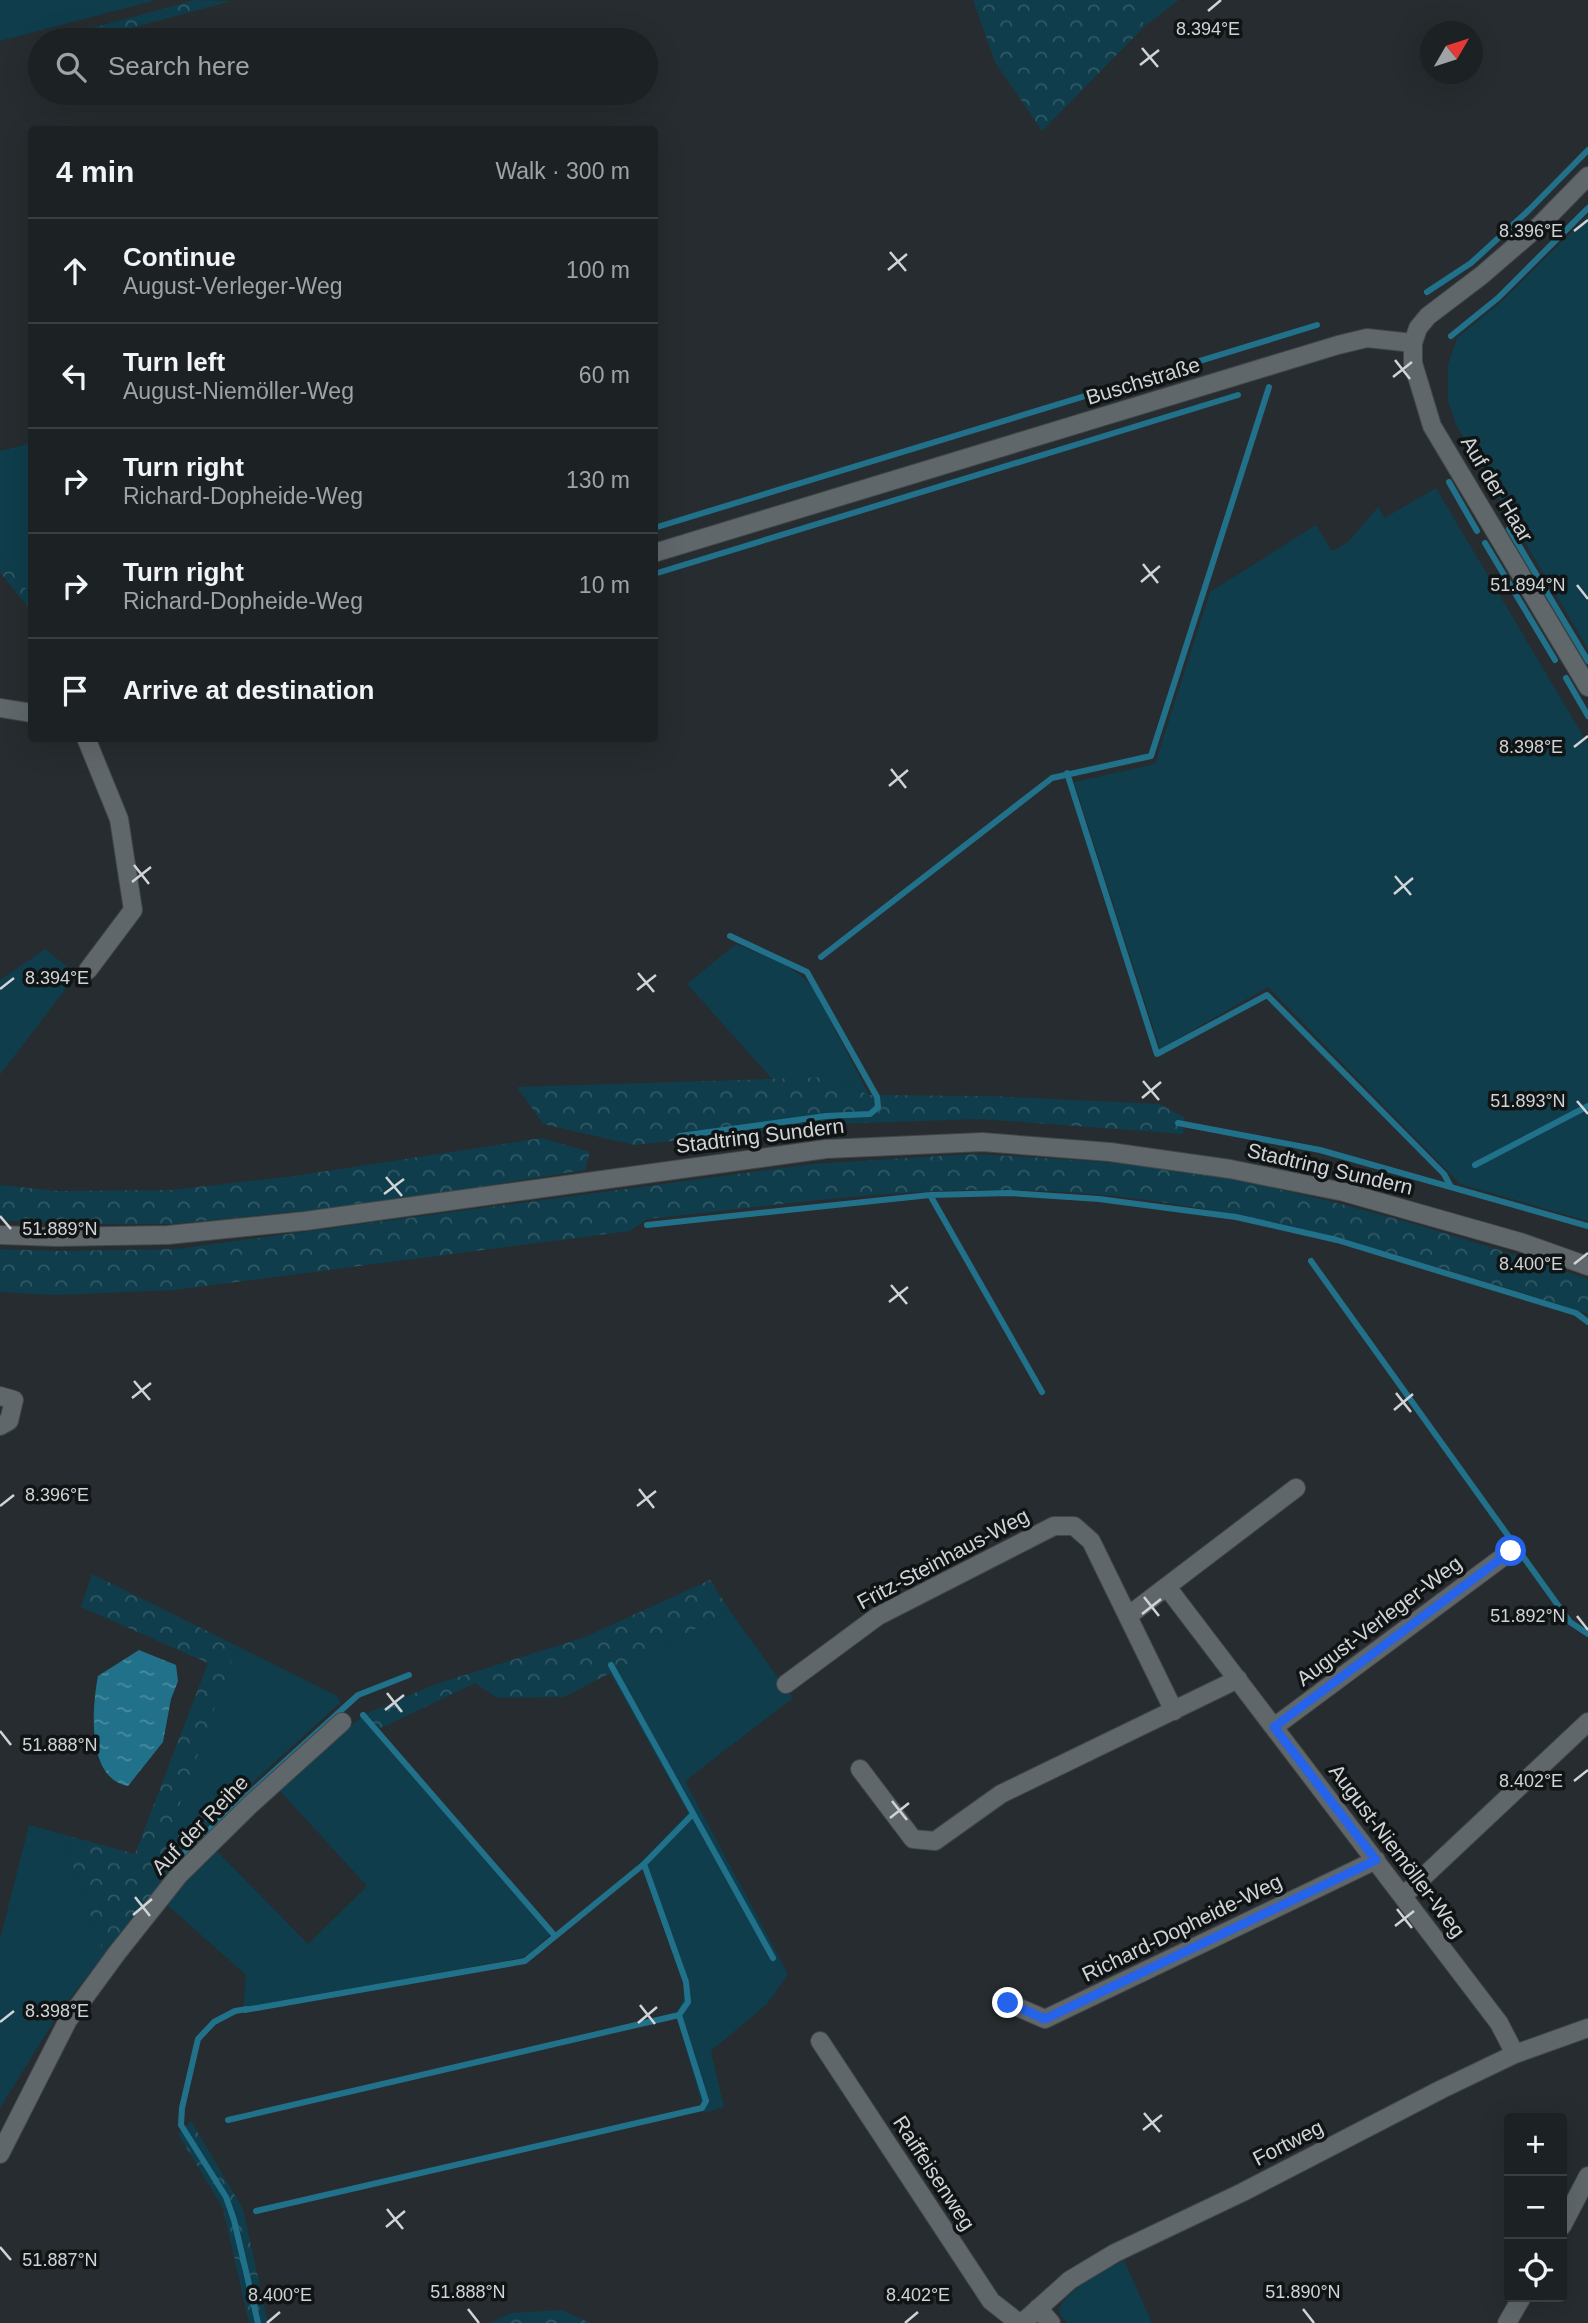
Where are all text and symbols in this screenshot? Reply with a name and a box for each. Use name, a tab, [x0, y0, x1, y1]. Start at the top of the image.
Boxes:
text: 8.394°E	[1176, 19, 1240, 39]
north arrow	[1420, 21, 1483, 84]
search box	[28, 28, 658, 105]
icon: search	[52, 48, 90, 86]
text: Search here	[108, 51, 250, 81]
text: 4 min	[56, 155, 134, 188]
text: Walk · 300 m	[495, 158, 630, 184]
text: 8.396°E	[1499, 221, 1563, 241]
text: Continue	[123, 242, 236, 272]
icon: ahead	[56, 252, 94, 290]
text: 100 m	[566, 257, 630, 283]
text: August-Verleger-Weg	[123, 273, 342, 299]
text: Turn left	[123, 347, 225, 377]
street label: Buschstraße	[1083, 352, 1203, 409]
icon: left	[56, 357, 94, 395]
text: 60 m	[579, 362, 630, 388]
text: August-Niemöller-Weg	[123, 378, 354, 404]
street label: Auf der Haar	[1457, 432, 1538, 546]
text: Turn right	[123, 452, 244, 482]
icon: right	[56, 462, 94, 500]
text: 130 m	[566, 467, 630, 493]
text: Richard-Dopheide-Weg	[123, 483, 363, 509]
text: Turn right	[123, 557, 244, 587]
icon: right	[56, 567, 94, 605]
text: 10 m	[579, 572, 630, 598]
text: 51.894°N	[1490, 575, 1566, 595]
text: Richard-Dopheide-Weg	[123, 588, 363, 614]
icon: arrive	[56, 672, 94, 710]
text: Arrive at destination	[123, 675, 374, 705]
text: 8.398°E	[1499, 737, 1563, 757]
text: 8.394°E	[25, 968, 89, 988]
text: 51.893°N	[1490, 1091, 1566, 1111]
street label: Stadtring Sundern	[675, 1114, 845, 1157]
street label: Stadtring Sundern	[1245, 1138, 1415, 1199]
text: 51.889°N	[22, 1219, 98, 1239]
text: 8.400°E	[1499, 1254, 1563, 1274]
text: 8.396°E	[25, 1485, 89, 1505]
street label: Fritz-Steinhaus-Weg	[853, 1504, 1032, 1614]
route start	[1495, 1535, 1526, 1566]
street label: August-Verleger-Weg	[1292, 1551, 1466, 1690]
text: 51.892°N	[1490, 1606, 1566, 1626]
text: 51.888°N	[22, 1735, 98, 1755]
street label: August-Niemöller-Weg	[1325, 1760, 1470, 1942]
street label: Auf der Reihe	[147, 1770, 253, 1879]
text: 8.402°E	[1499, 1771, 1563, 1791]
street label: Richard-Dopheide-Weg	[1078, 1869, 1285, 1986]
route end	[992, 1987, 1023, 2018]
text: 8.398°E	[25, 2001, 89, 2021]
street label: Raiffeisenweg	[889, 2111, 980, 2234]
map controls	[1504, 2113, 1567, 2302]
button: +	[1504, 2113, 1567, 2176]
street label: Fortweg	[1249, 2115, 1327, 2170]
button: −	[1504, 2176, 1567, 2239]
button: locate	[1504, 2239, 1567, 2302]
text: 51.887°N	[22, 2250, 98, 2270]
text: 51.888°N	[430, 2282, 506, 2302]
text: 51.890°N	[1265, 2282, 1341, 2302]
text: 8.400°E	[248, 2285, 312, 2305]
text: 8.402°E	[886, 2285, 950, 2305]

